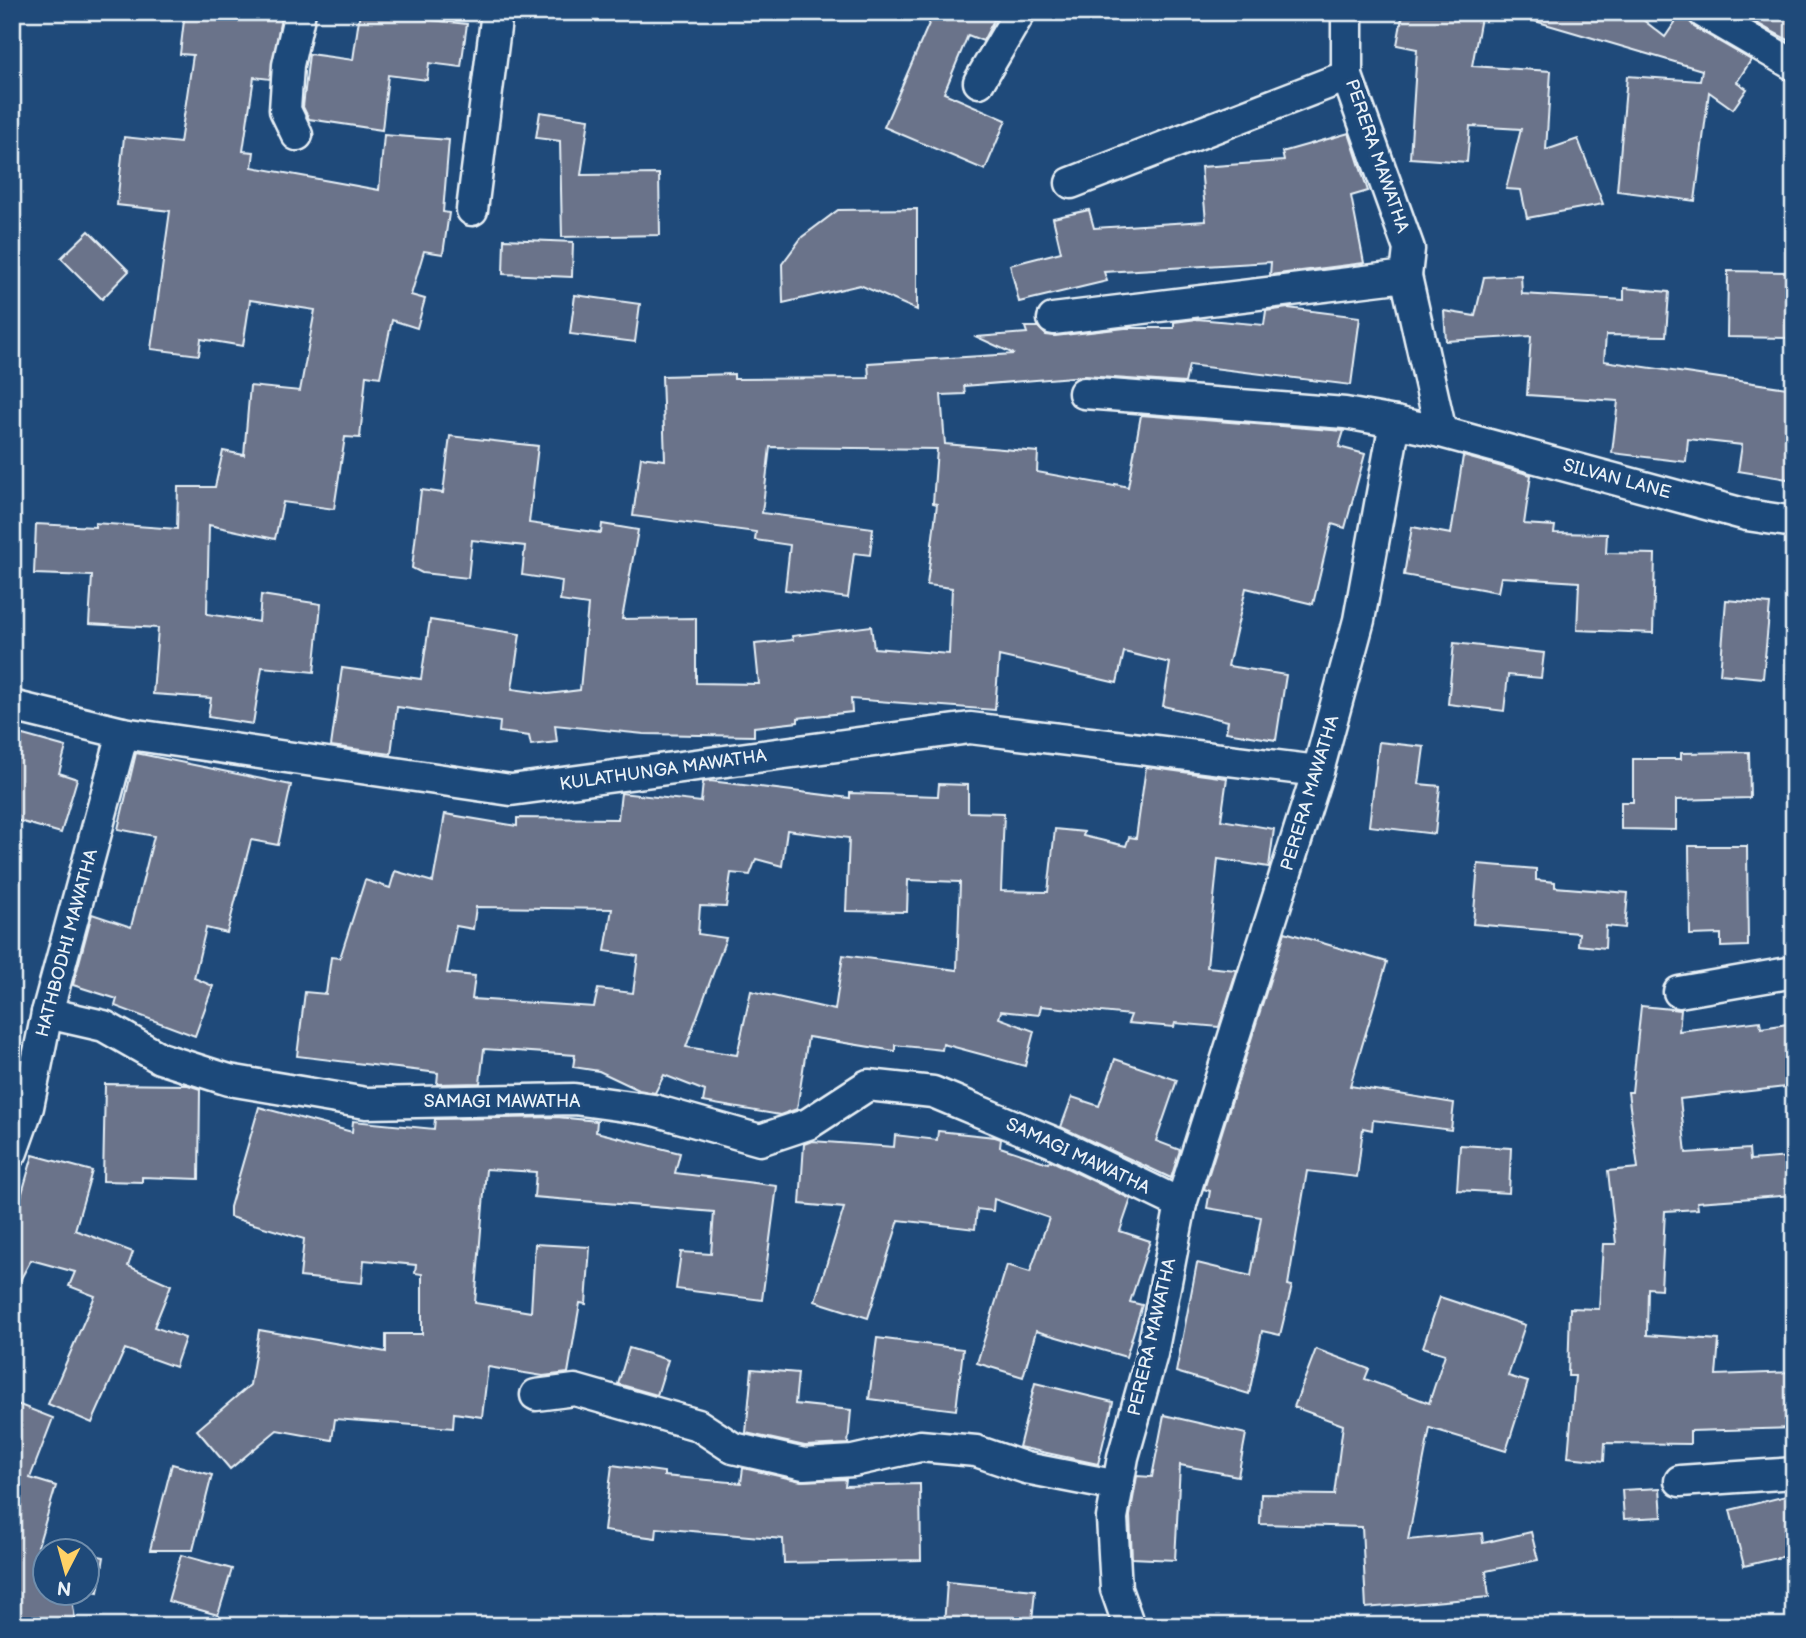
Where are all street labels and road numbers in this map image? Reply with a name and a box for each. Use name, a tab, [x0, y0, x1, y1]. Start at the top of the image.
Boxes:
street label: PERERA MAWATHA	[1341, 76, 1413, 236]
street label: SILVAN LANE	[1561, 454, 1673, 504]
street label: PERERA MAWATHA	[1276, 713, 1344, 873]
street label: KULATHUNGA MAWATHA	[558, 745, 768, 795]
street label: HATHBODHI MAWATHA	[32, 847, 102, 1039]
street label: SAMAGI MAWATHA	[424, 1091, 580, 1112]
street label: SAMAGI MAWATHA	[1003, 1113, 1153, 1199]
street label: PERERA MAWATHA	[1124, 1256, 1180, 1418]

